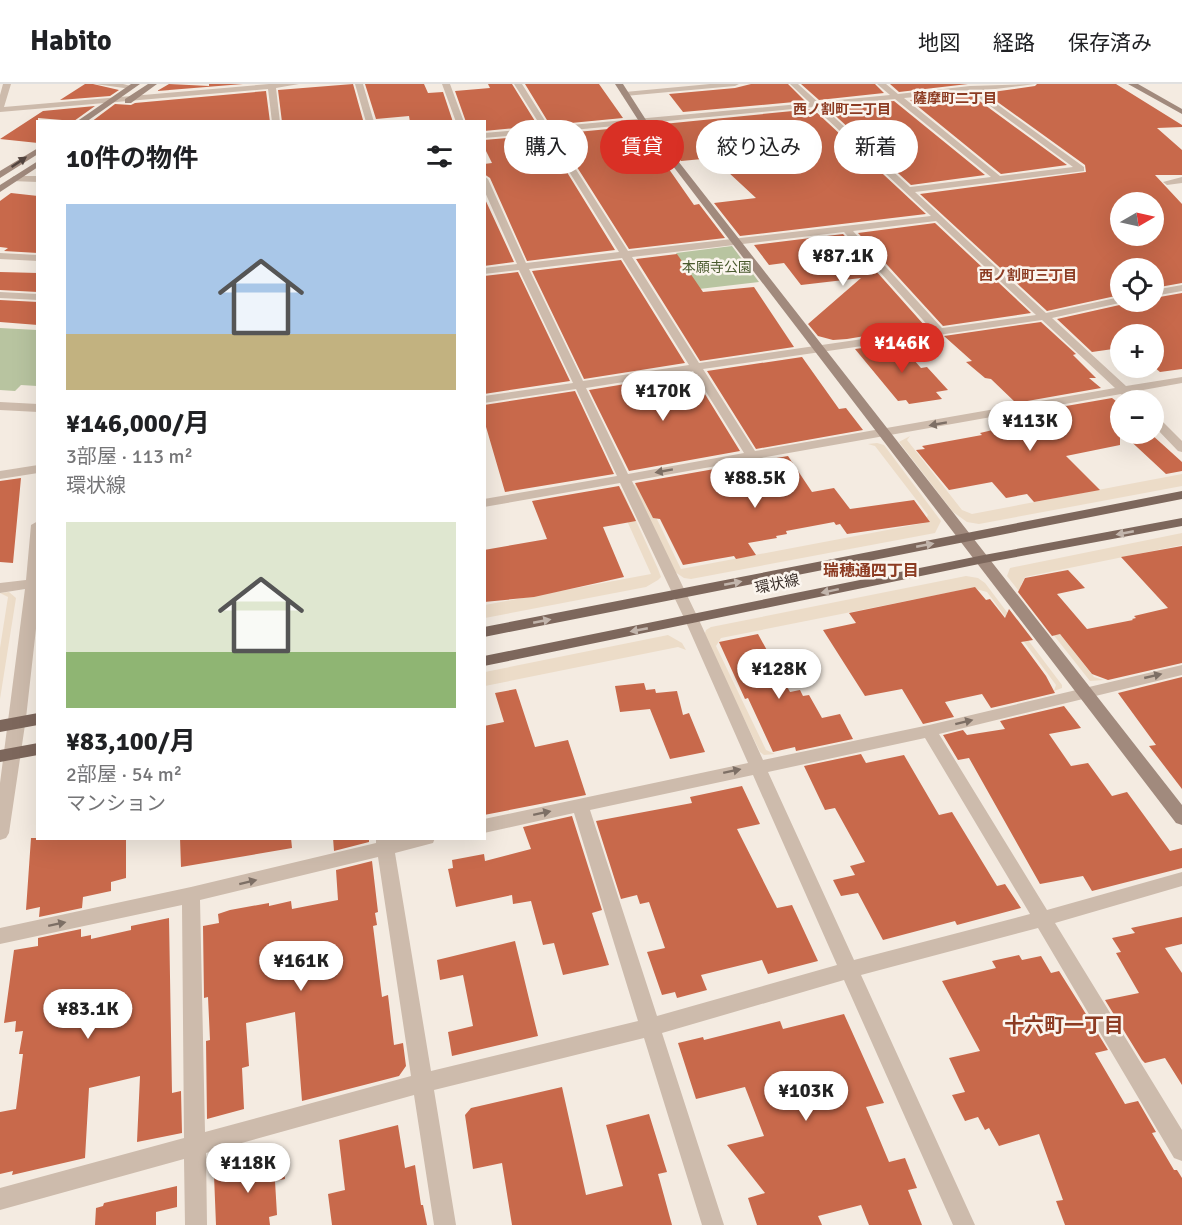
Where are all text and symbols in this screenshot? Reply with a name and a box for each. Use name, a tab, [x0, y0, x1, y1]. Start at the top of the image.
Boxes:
text: Habito	[30, 24, 112, 58]
text: 地図	[918, 30, 960, 56]
text: 経路	[993, 30, 1035, 56]
text: 保存済み	[1068, 30, 1152, 56]
district label: 薩摩町二丁目	[913, 90, 997, 107]
district label: 西ノ割町二丁目	[793, 101, 891, 118]
chip: 購入	[504, 120, 588, 174]
chip: 賃貸	[600, 120, 684, 174]
chip: 絞り込み	[696, 120, 822, 174]
chip: 新着	[834, 120, 918, 174]
icon: filters	[423, 140, 456, 173]
text: 10件の物件	[66, 143, 198, 175]
one-way arrow	[11, 157, 27, 168]
north arrow	[1110, 192, 1164, 246]
map controls	[1110, 192, 1164, 444]
pin: ¥87.1K	[794, 236, 892, 287]
icon: home	[207, 243, 315, 351]
text: ¥87.1K	[812, 243, 874, 268]
button: locate	[1110, 258, 1164, 312]
park label: 本願寺公園	[682, 259, 752, 276]
district label: 西ノ割町三丁目	[979, 267, 1077, 284]
pin: ¥146K	[860, 323, 944, 374]
button: +	[1110, 324, 1164, 378]
text: ¥146K	[874, 330, 930, 355]
pin: ¥170K	[621, 371, 705, 422]
text: ¥170K	[635, 378, 691, 403]
button: −	[1110, 390, 1164, 444]
pin: ¥113K	[988, 401, 1072, 452]
text: ¥146,000/月	[66, 408, 210, 440]
text: ¥113K	[1002, 408, 1058, 433]
one-way arrow	[929, 420, 948, 429]
text: 3部屋 · 113 m²	[66, 444, 193, 469]
pin: ¥88.5K	[706, 458, 804, 509]
text: ¥88.5K	[724, 465, 786, 490]
one-way arrow	[654, 467, 673, 476]
text: 環状線	[66, 473, 126, 498]
one-way arrow	[1115, 529, 1134, 538]
one-way arrow	[915, 540, 934, 549]
icon: home	[207, 561, 315, 669]
district label: 瑞穂通四丁目	[823, 561, 919, 581]
street label: 環状線	[753, 571, 801, 597]
one-way arrow	[724, 578, 743, 588]
one-way arrow	[821, 587, 840, 596]
one-way arrow	[533, 616, 552, 625]
one-way arrow	[630, 626, 649, 635]
pin: ¥128K	[737, 649, 821, 700]
text: ¥128K	[751, 656, 807, 681]
one-way arrow	[1144, 671, 1163, 680]
one-way arrow	[955, 717, 973, 726]
text: ¥83,100/月	[66, 726, 196, 758]
text: 2部屋 · 54 m²	[66, 762, 182, 787]
one-way arrow	[723, 766, 741, 776]
text: マンション	[66, 791, 166, 816]
one-way arrow	[532, 808, 551, 818]
one-way arrow	[238, 876, 257, 886]
one-way arrow	[48, 919, 67, 928]
pin: ¥161K	[259, 941, 343, 992]
text: ¥161K	[273, 948, 329, 973]
pin: ¥83.1K	[39, 989, 137, 1040]
text: ¥83.1K	[57, 996, 119, 1021]
district label: 十六町一丁目	[1004, 1013, 1124, 1038]
pin: ¥103K	[764, 1071, 848, 1122]
text: ¥103K	[778, 1078, 834, 1103]
pin: ¥118K	[206, 1143, 290, 1194]
text: ¥118K	[220, 1150, 276, 1175]

